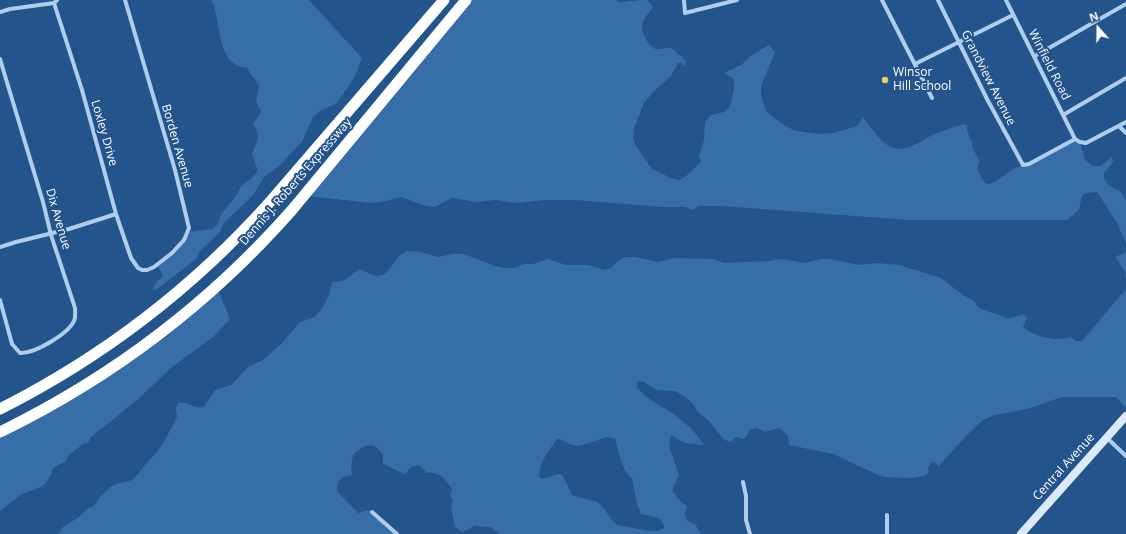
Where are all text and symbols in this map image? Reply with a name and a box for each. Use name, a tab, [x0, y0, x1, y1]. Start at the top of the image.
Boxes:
north arrow	[1078, 8, 1118, 48]
text: N	[1087, 8, 1100, 25]
street label: Winfield Road	[1025, 27, 1073, 103]
street label: Grandview Avenue	[958, 28, 1018, 128]
place label: Winsor Hill School	[893, 66, 951, 94]
marker: Winsor Hill School	[880, 75, 890, 85]
street label: Loxley Drive	[88, 98, 120, 168]
street label: Borden Avenue	[158, 103, 196, 189]
street label: Dennis J. Roberts Expressway	[237, 116, 355, 248]
street label: Dix Avenue	[42, 187, 74, 251]
street label: Central Avenue	[1030, 430, 1098, 504]

